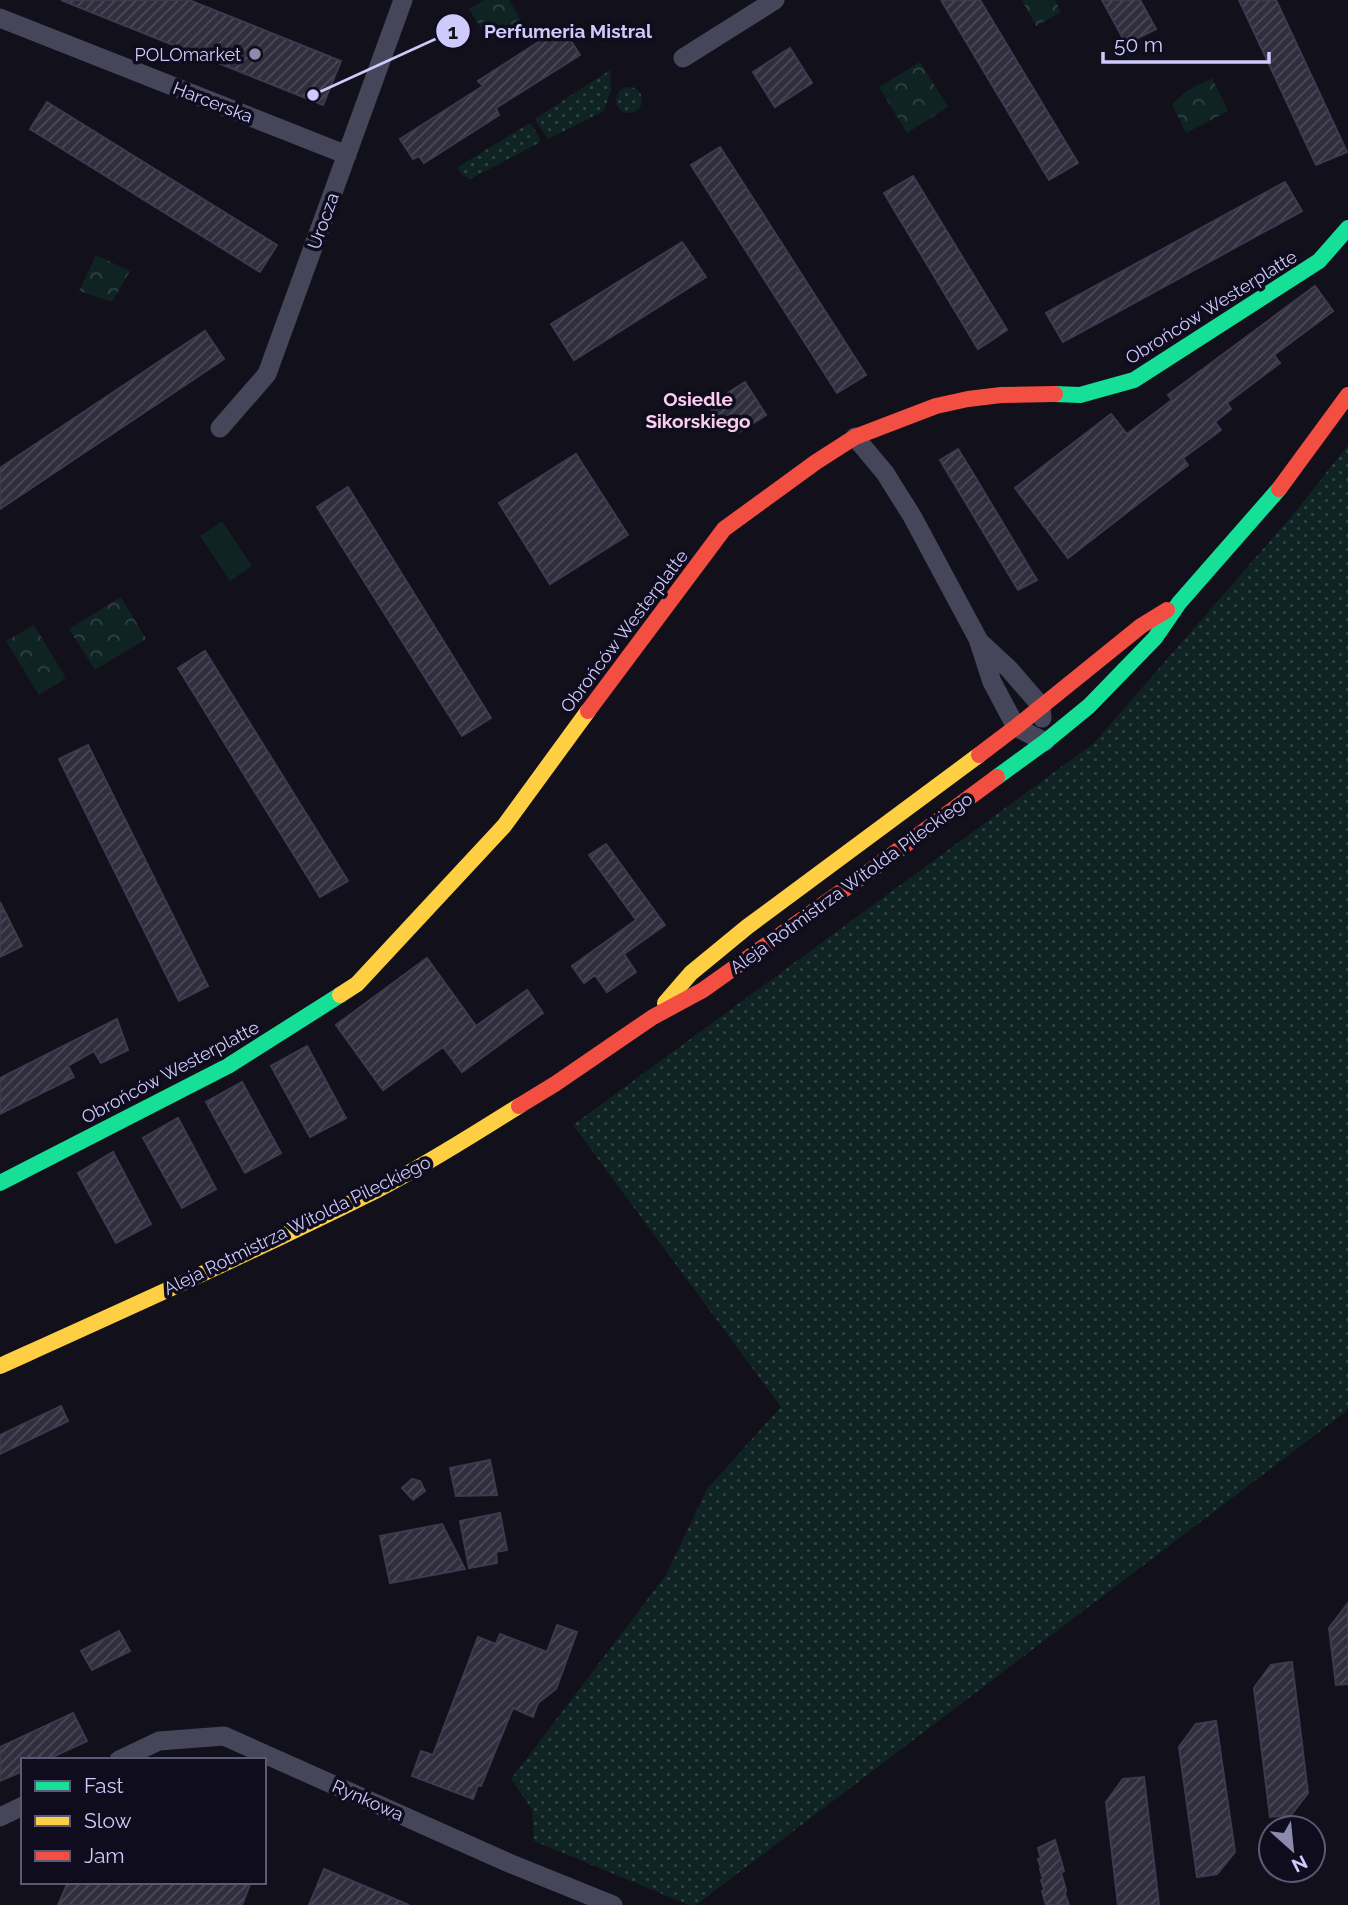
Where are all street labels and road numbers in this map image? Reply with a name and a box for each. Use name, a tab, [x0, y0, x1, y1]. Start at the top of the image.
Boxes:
street label: Harcerska	[170, 77, 256, 127]
street label: Urocza	[303, 190, 343, 252]
street label: Obrońców Westerplatte	[1121, 245, 1301, 368]
street label: Obrońców Westerplatte	[556, 545, 692, 716]
street label: Aleja Rotmistrza Witolda Pileckiego	[726, 788, 977, 978]
street label: Obrońców Westerplatte	[78, 1016, 263, 1128]
street label: Aleja Rotmistrza Witolda Pileckiego	[160, 1151, 434, 1299]
street label: Rynkowa	[329, 1775, 407, 1825]

